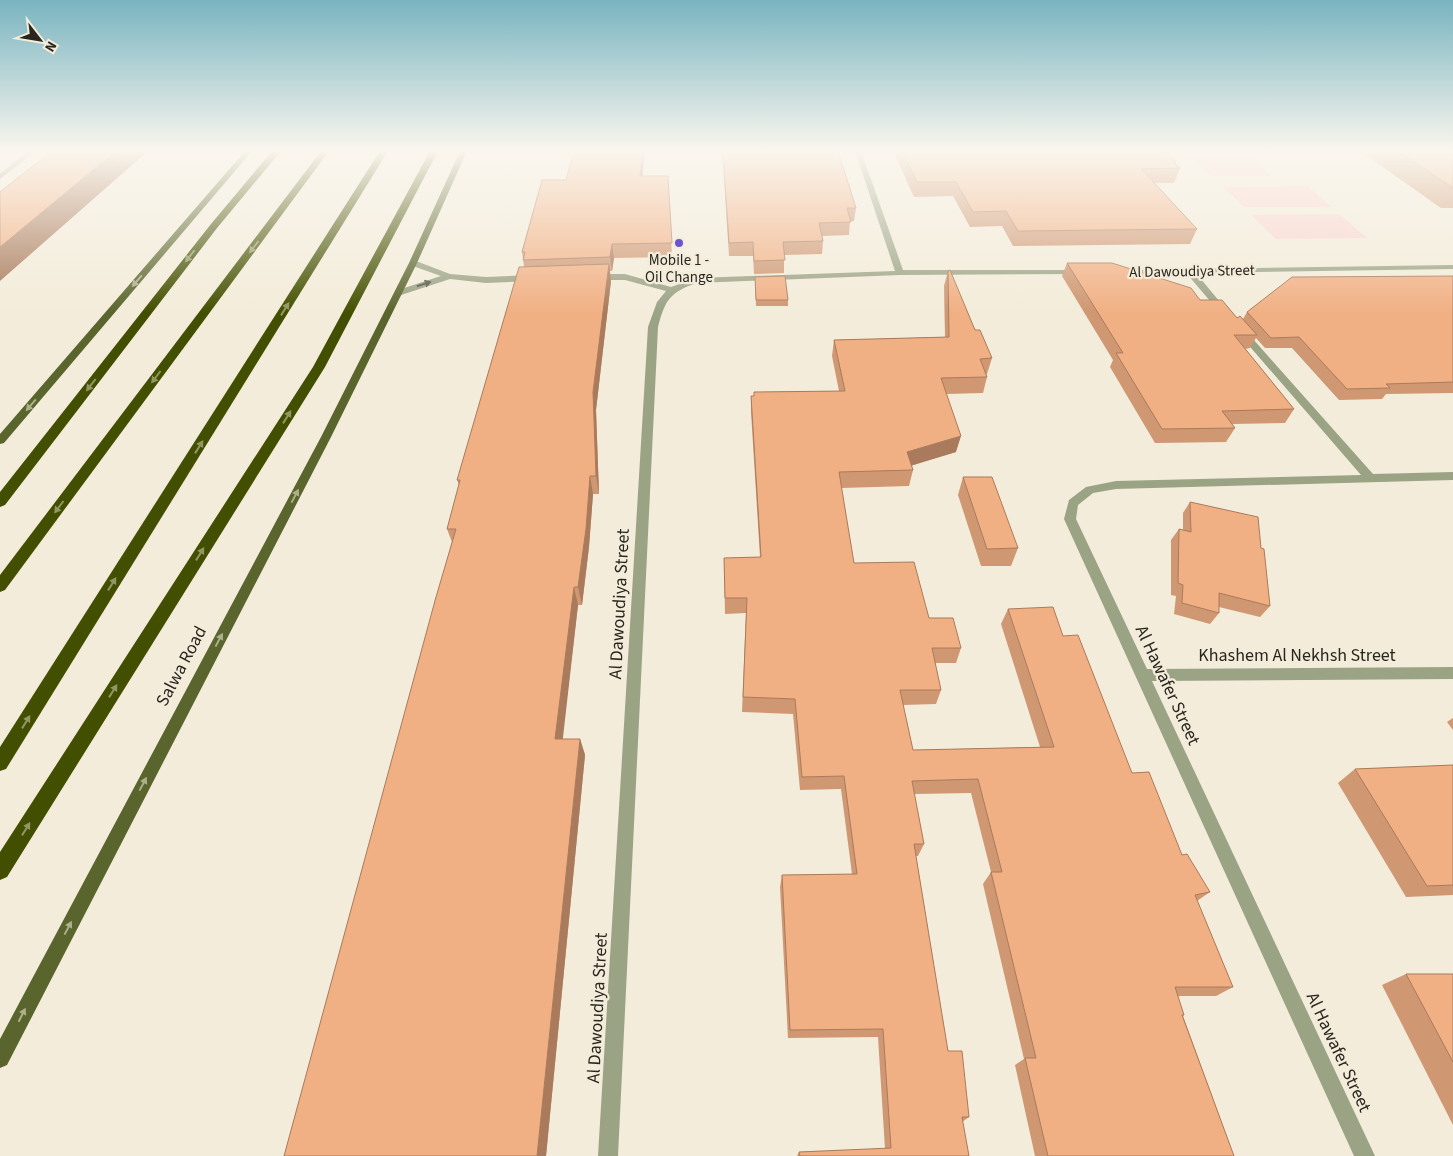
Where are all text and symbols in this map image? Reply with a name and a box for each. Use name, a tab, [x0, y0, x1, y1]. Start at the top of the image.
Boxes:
north arrow	[15, 15, 65, 65]
text: N	[39, 37, 61, 55]
marker: Mobile 1 - Oil Change	[673, 237, 685, 249]
one-way arrow	[249, 240, 259, 254]
one-way arrow	[185, 249, 195, 263]
place label: Mobile 1 - Oil Change	[645, 250, 713, 288]
street label: Al Dawoudiya Street	[1129, 260, 1255, 283]
one-way arrow	[132, 275, 143, 288]
one-way arrow	[416, 280, 431, 288]
one-way arrow	[280, 303, 290, 316]
one-way arrow	[151, 370, 162, 383]
one-way arrow	[85, 378, 96, 391]
one-way arrow	[26, 398, 37, 411]
one-way arrow	[283, 410, 292, 424]
one-way arrow	[194, 440, 203, 453]
one-way arrow	[291, 489, 299, 504]
one-way arrow	[54, 500, 64, 514]
street label: Al Dawoudiya Street	[603, 528, 636, 680]
one-way arrow	[196, 548, 205, 561]
one-way arrow	[108, 578, 117, 591]
street label: Al Hawafer Street	[1129, 621, 1206, 749]
street label: Salwa Road	[150, 622, 213, 711]
one-way arrow	[215, 633, 223, 647]
street label: Khashem Al Nekhsh Street	[1198, 643, 1396, 668]
one-way arrow	[109, 685, 118, 698]
one-way arrow	[21, 716, 31, 729]
one-way arrow	[139, 777, 147, 791]
one-way arrow	[21, 822, 31, 835]
one-way arrow	[64, 920, 72, 935]
street label: Al Dawoudiya Street	[581, 932, 614, 1084]
street label: Al Hawafer Street	[1300, 988, 1377, 1116]
one-way arrow	[18, 1008, 26, 1022]

